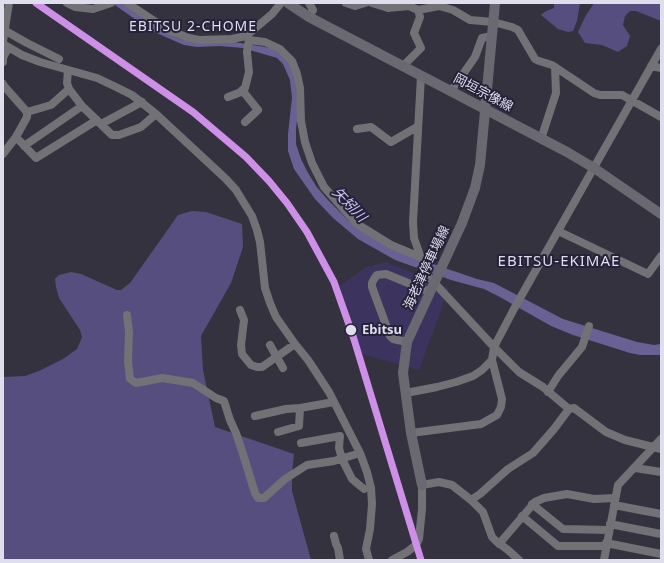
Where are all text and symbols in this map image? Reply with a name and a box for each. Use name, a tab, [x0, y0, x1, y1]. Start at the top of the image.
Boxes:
district label: EBITSU 2-CHOME	[129, 19, 257, 35]
street label: 岡垣宗像線	[451, 71, 515, 115]
water label: 矢矧川	[328, 184, 370, 226]
street label: 海老津停車場線	[401, 223, 453, 313]
district label: EBITSU-EKIMAE	[498, 253, 620, 271]
place label: Ebitsu	[362, 322, 402, 338]
marker: Ebitsu	[344, 323, 358, 337]

